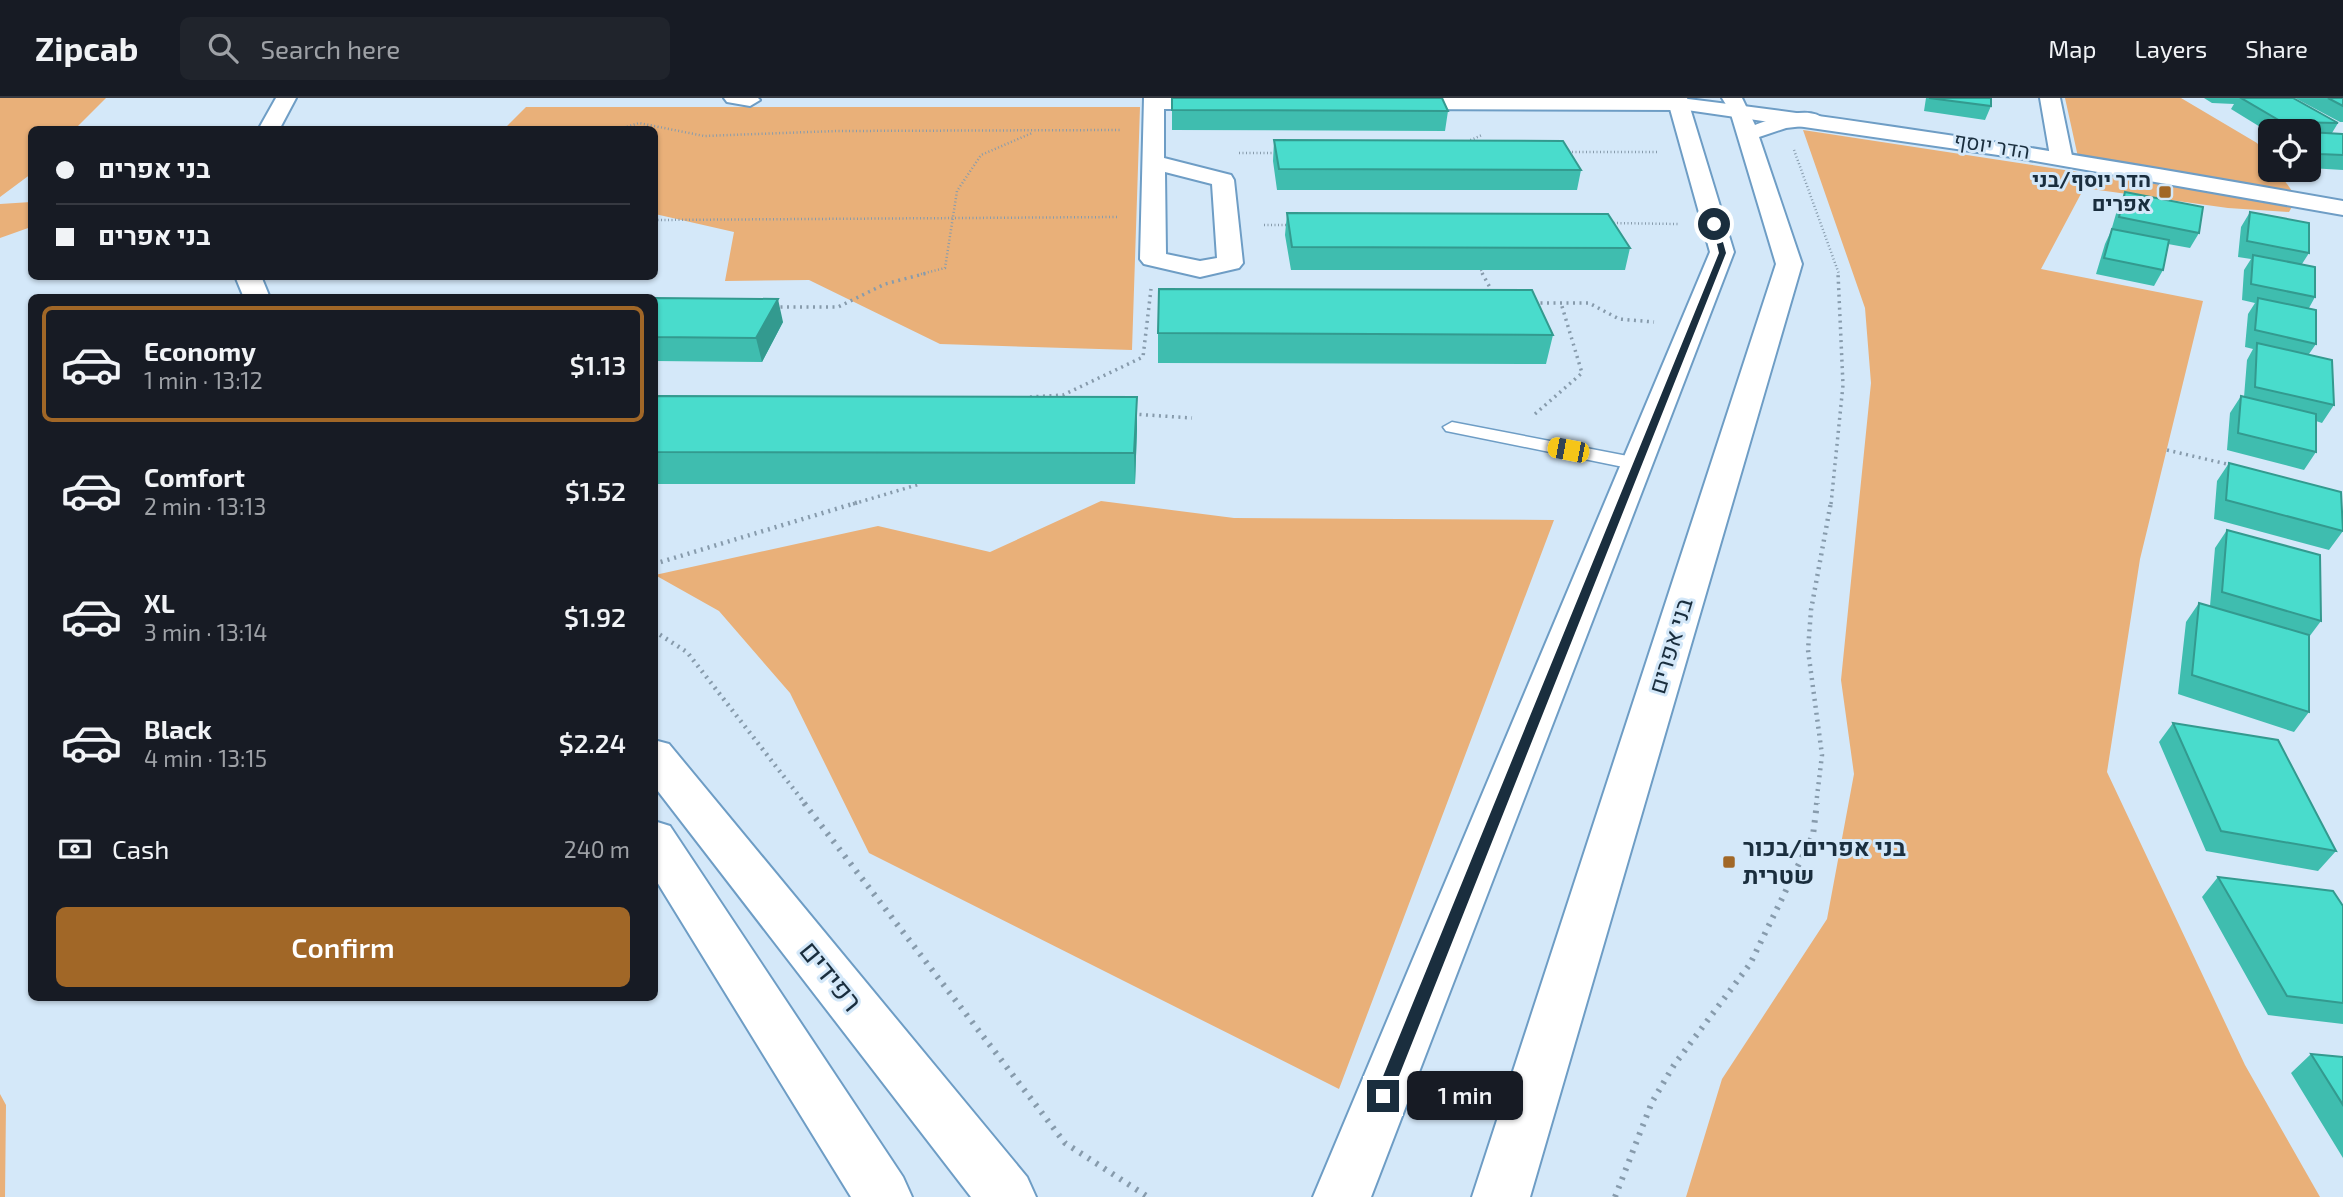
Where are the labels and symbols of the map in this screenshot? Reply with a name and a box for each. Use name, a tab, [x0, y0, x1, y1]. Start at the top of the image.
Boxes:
street label: הדר יוסף	[1952, 126, 2032, 163]
place label: הדר יוסף/בני אפרים	[2032, 166, 2151, 215]
marker: הדר יוסף/בני אפרים	[2157, 184, 2173, 200]
route start	[1698, 208, 1730, 240]
car	[1546, 436, 1591, 464]
street label: בני אפרים	[1641, 594, 1698, 697]
place label: בני אפרים/בכור שטרית	[1743, 832, 1906, 889]
marker: בני אפרים/בכור שטרית	[1721, 854, 1737, 870]
street label: רפידים	[793, 933, 870, 1017]
callout: 1 min	[1408, 1072, 1523, 1121]
route end	[1367, 1080, 1399, 1112]

